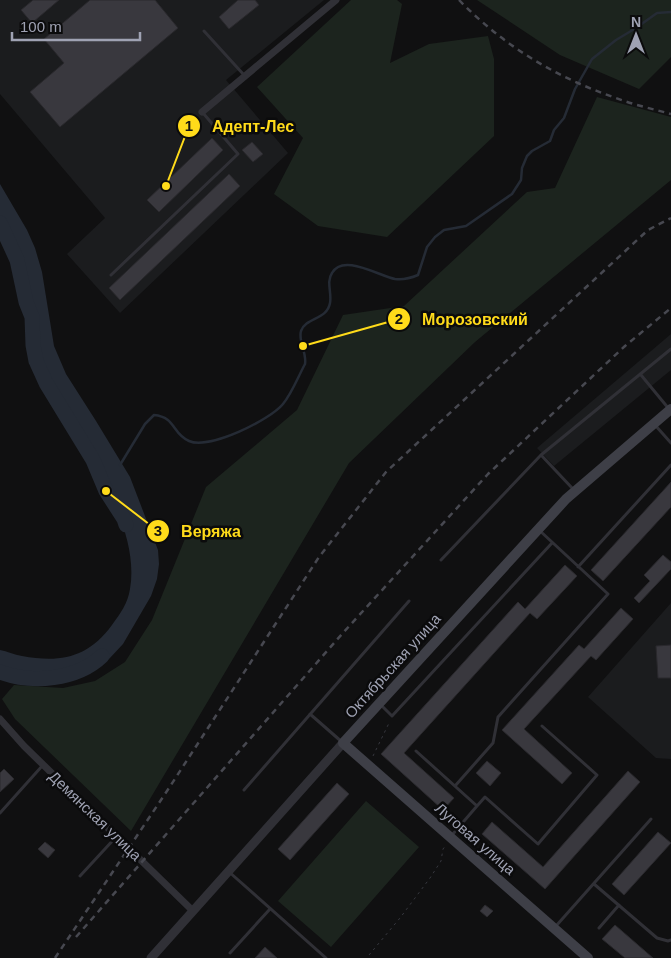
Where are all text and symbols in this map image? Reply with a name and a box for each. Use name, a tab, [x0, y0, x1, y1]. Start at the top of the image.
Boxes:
scale bar	[12, 10, 140, 42]
north arrow	[611, 10, 661, 60]
text: N	[631, 14, 641, 30]
text: 100 m	[20, 18, 62, 35]
callout: Адепт-Лес	[177, 111, 304, 142]
text: 1	[185, 117, 193, 134]
text: Адепт-Лес	[212, 118, 294, 135]
callout: Морозовский	[387, 304, 538, 335]
text: 2	[395, 310, 403, 327]
text: Морозовский	[422, 311, 528, 328]
callout: Веряжа	[146, 516, 251, 547]
text: 3	[154, 522, 162, 539]
text: Веряжа	[181, 523, 241, 540]
street label: Октябрьская улица	[341, 610, 444, 721]
street label: Демянская улица	[46, 767, 145, 864]
street label: Луговая улица	[432, 799, 519, 878]

